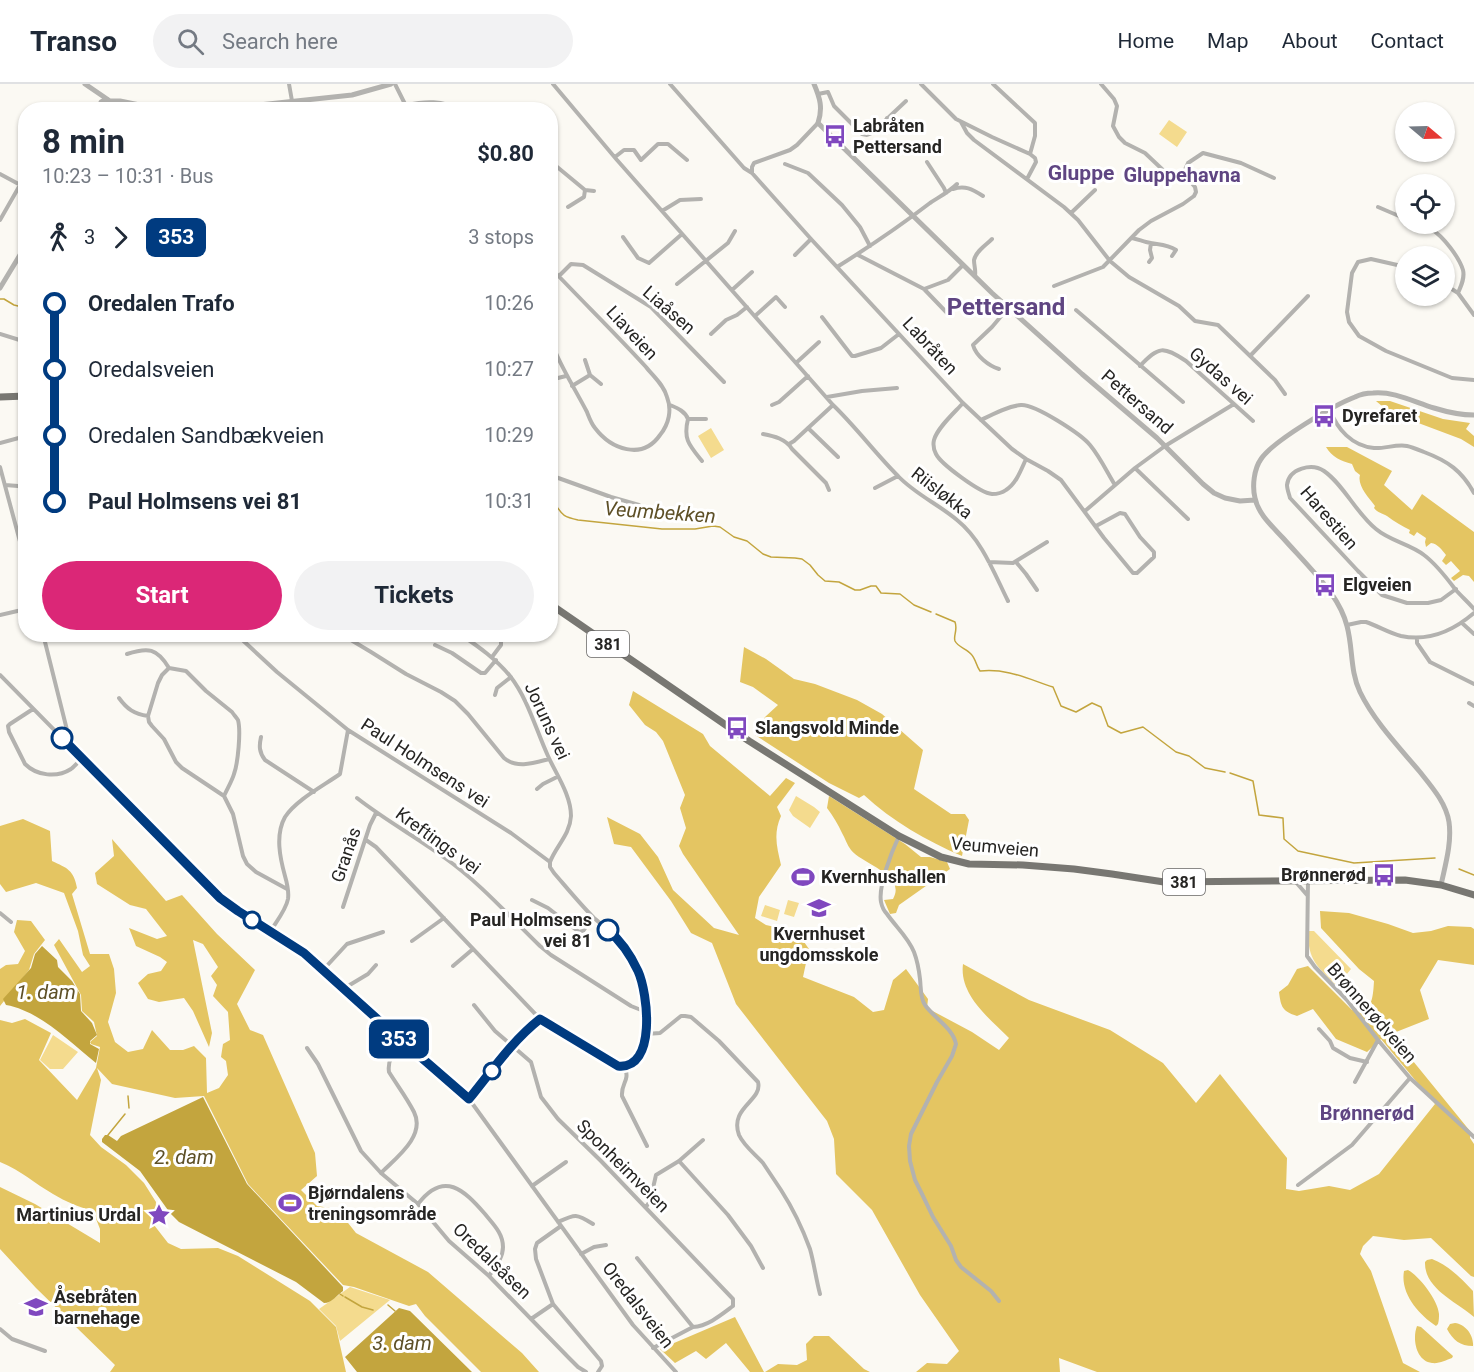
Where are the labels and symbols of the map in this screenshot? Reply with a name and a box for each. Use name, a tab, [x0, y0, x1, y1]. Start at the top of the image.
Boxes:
north arrow	[1395, 102, 1455, 162]
place label: Labråten Pettersand	[853, 115, 942, 157]
bus stop icon: Labråten Pettersand	[822, 123, 848, 149]
district label: Gluppe	[1048, 161, 1114, 185]
district label: Gluppehavna	[1123, 163, 1241, 187]
street label: Liaåsen	[639, 281, 700, 338]
district label: Pettersand	[947, 293, 1065, 321]
street label: Liaveien	[602, 301, 662, 364]
street label: Labråten	[899, 313, 962, 379]
street label: Gydas vei	[1185, 342, 1257, 409]
street label: Pettersand	[1097, 365, 1177, 438]
bus stop icon: Dyrefaret	[1311, 403, 1337, 429]
place label: Dyrefaret	[1342, 405, 1417, 426]
street label: Riisløkka	[908, 462, 977, 523]
street label: Harestien	[1296, 482, 1363, 554]
water label: Veumbekken	[604, 496, 716, 528]
bus stop icon: Elgveien	[1312, 572, 1338, 598]
place label: Elgveien	[1343, 574, 1411, 595]
road number: 381	[587, 631, 629, 657]
street label: Joruns vei	[521, 679, 574, 763]
street label: Paul Holmsens vei	[357, 713, 493, 812]
bus stop icon: Slangsvold Minde	[724, 715, 750, 741]
place label: Slangsvold Minde	[755, 717, 899, 738]
unlabelled marker	[51, 727, 73, 749]
street label: Kreftings vei	[392, 803, 485, 878]
street label: Granås	[326, 825, 365, 885]
street label: Veumveien	[950, 832, 1040, 861]
bus stop icon: Brønnerød	[1371, 862, 1397, 888]
sports icon: Kvernhushallen	[790, 864, 816, 890]
place label: Brønnerød	[1281, 864, 1366, 885]
place label: Kvernhushallen	[821, 866, 946, 887]
road number: 381	[1163, 869, 1205, 895]
school or university icon: Kvernhuset ungdomsskole	[806, 895, 832, 921]
place label: Paul Holmsens vei 81	[470, 909, 592, 951]
unlabelled marker	[243, 911, 261, 929]
marker: Paul Holmsens vei 81	[597, 919, 619, 941]
place label: Kvernhuset ungdomsskole	[759, 923, 879, 965]
street label: Brønnerødveien	[1323, 958, 1421, 1067]
water label: 1. dam	[16, 980, 76, 1004]
line badge: 353	[364, 1020, 434, 1058]
unlabelled marker	[483, 1062, 501, 1080]
district label: Brønnerød	[1320, 1101, 1414, 1125]
street label: Sponheimveien	[573, 1115, 674, 1216]
water label: 2. dam	[154, 1145, 214, 1169]
place label: Bjørndalens treningsområde	[308, 1182, 437, 1224]
sports icon: Bjørndalens treningsområde	[277, 1190, 303, 1216]
place icon: Martinius Urdal	[146, 1202, 172, 1228]
place label: Martinius Urdal	[16, 1204, 141, 1225]
street label: Oredalsåsen	[449, 1218, 536, 1303]
street label: Oredalsveien	[598, 1257, 679, 1352]
place label: Åsebråten barnehage	[54, 1285, 140, 1328]
school or university icon: Åsebråten barnehage	[23, 1294, 49, 1320]
water label: 3. dam	[372, 1331, 432, 1355]

